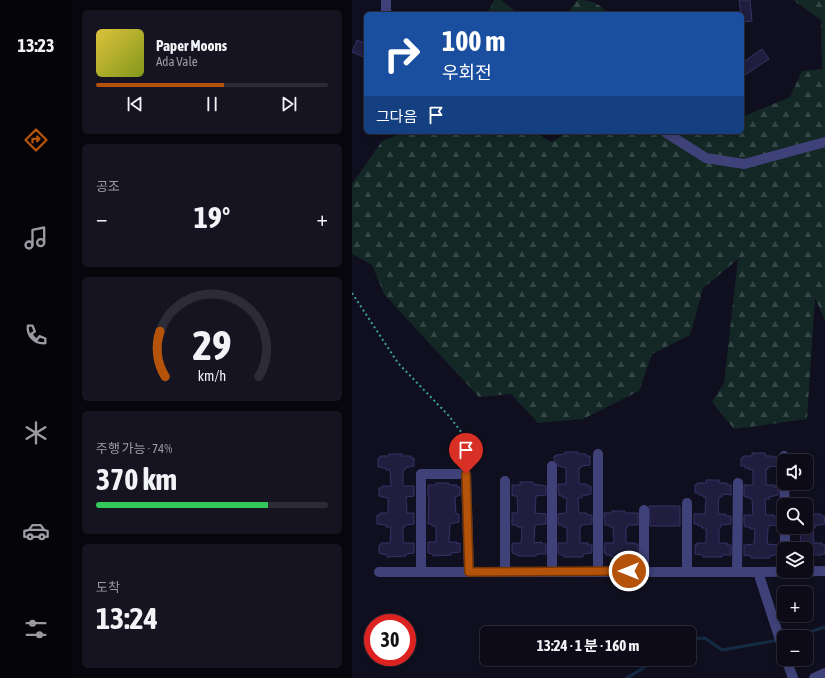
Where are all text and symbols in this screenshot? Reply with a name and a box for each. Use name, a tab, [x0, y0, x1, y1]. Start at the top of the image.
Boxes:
text: 100 m	[442, 25, 505, 57]
icon: right	[376, 28, 428, 80]
text: 13:23	[17, 35, 55, 56]
text: Paper Moons	[156, 37, 227, 54]
text: Ada Vale	[156, 54, 198, 69]
text: 우회전	[442, 62, 492, 83]
icon: previous	[124, 93, 146, 115]
icon: pause	[201, 93, 223, 115]
icon: next	[278, 93, 300, 115]
icon: arrive	[425, 104, 447, 126]
text: 그다음	[376, 108, 417, 125]
icon: directions	[22, 126, 50, 154]
text: 공조	[96, 179, 120, 194]
text: 19°	[194, 200, 230, 234]
text: −	[96, 205, 107, 231]
text: +	[317, 205, 328, 231]
icon: music	[22, 224, 50, 252]
icon: phone	[22, 321, 50, 349]
text: 29	[192, 321, 232, 369]
text: km/h	[198, 368, 226, 384]
icon: climate	[22, 419, 50, 447]
pin	[449, 433, 483, 474]
icon: arrive	[455, 439, 477, 461]
text: 주행 가능 · 74%	[96, 441, 172, 456]
map controls	[777, 454, 813, 666]
button: sound	[777, 454, 813, 490]
text: 370 km	[96, 462, 177, 496]
button: search	[777, 498, 813, 534]
icon: car	[22, 517, 50, 545]
button: layers	[777, 542, 813, 578]
position arrow	[608, 550, 650, 592]
text: 도착	[96, 580, 120, 595]
button: +	[777, 586, 813, 622]
text: 13:24	[96, 601, 158, 635]
speed limit sign: 30	[364, 614, 416, 666]
icon: filters	[22, 615, 50, 643]
button: −	[777, 630, 813, 666]
text: 13:24 · 1 분 · 160 m	[537, 637, 639, 654]

